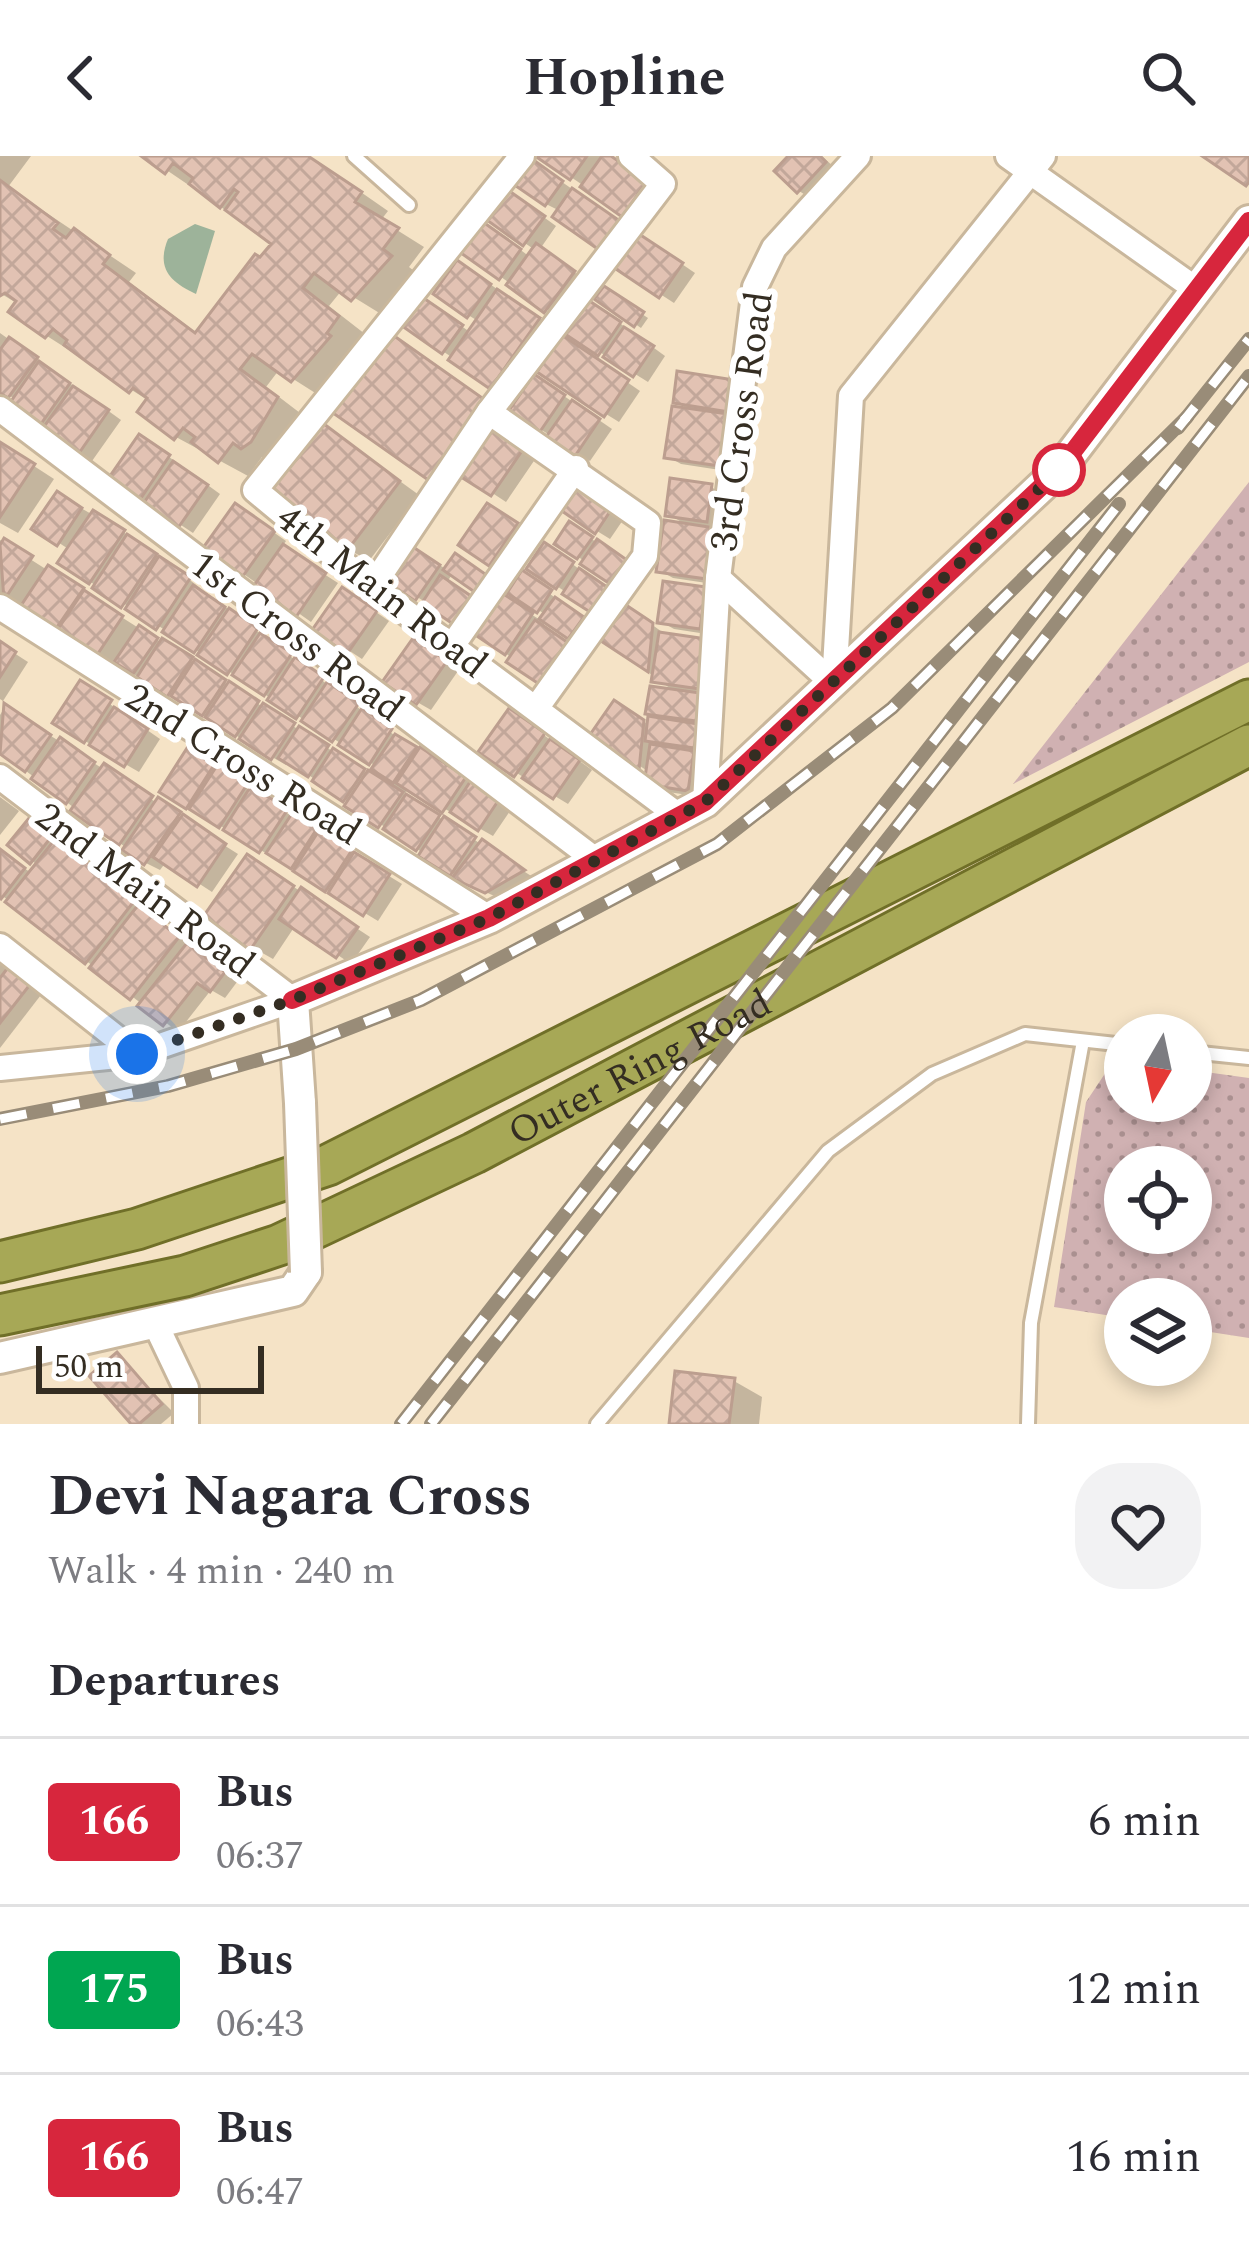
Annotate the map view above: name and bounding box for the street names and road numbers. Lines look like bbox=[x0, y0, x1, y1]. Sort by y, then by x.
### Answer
street label: 3rd Cross Road bbox=[695, 287, 790, 555]
street label: 4th Main Road bbox=[263, 490, 500, 694]
street label: 1st Cross Road bbox=[177, 537, 416, 737]
street label: 2nd Cross Road bbox=[113, 669, 373, 862]
street label: 2nd Main Road bbox=[22, 788, 267, 994]
street label: Outer Ring Road bbox=[498, 975, 782, 1162]

